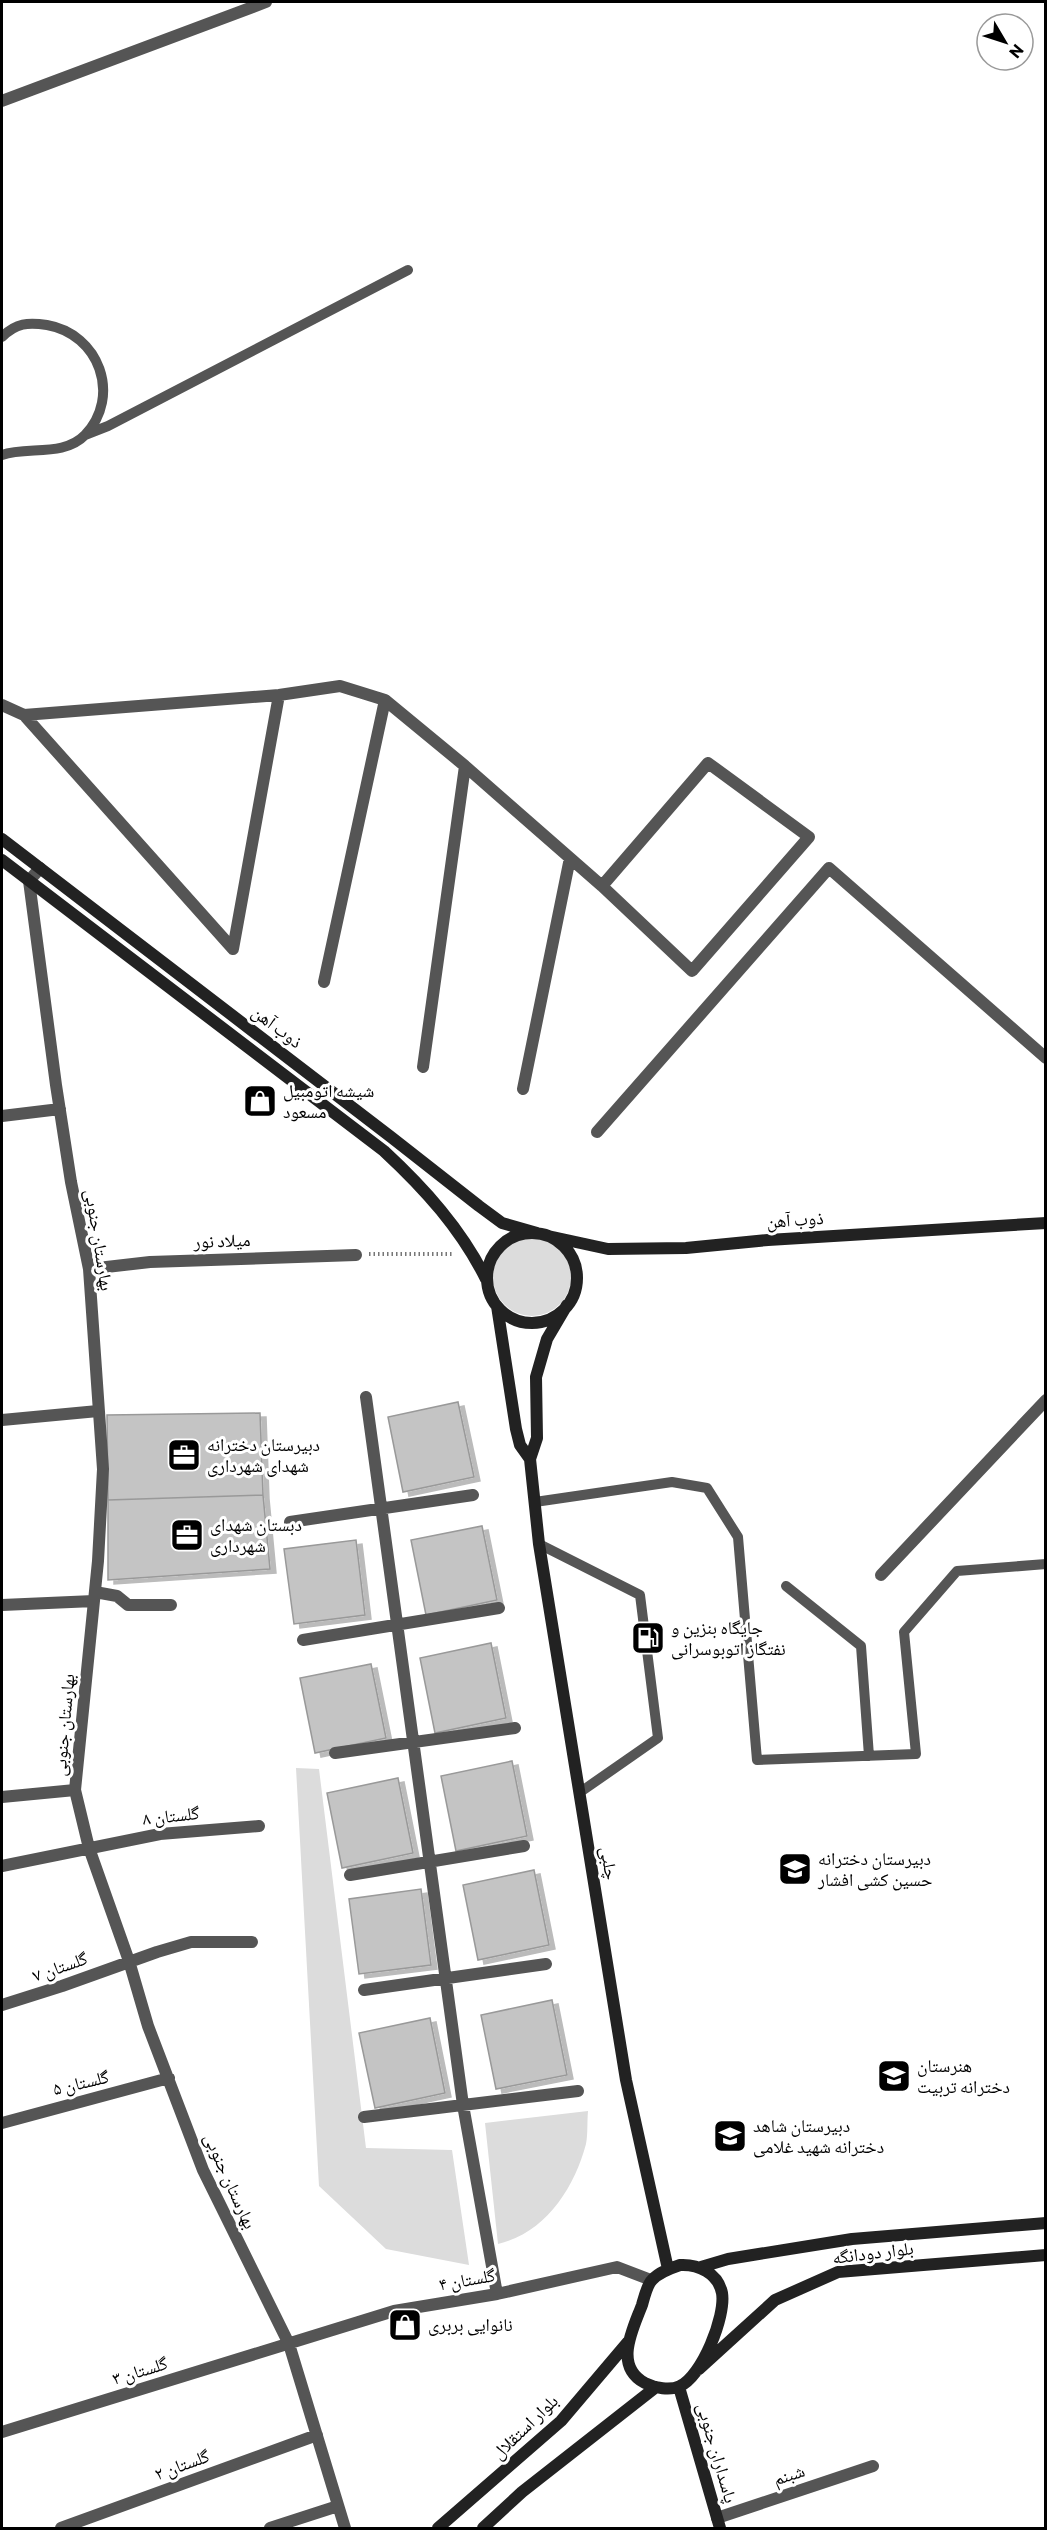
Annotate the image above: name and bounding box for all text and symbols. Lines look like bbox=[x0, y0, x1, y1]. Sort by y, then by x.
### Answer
north arrow bbox=[975, 12, 1035, 72]
text: N bbox=[1006, 41, 1028, 62]
street label: ذوب آهن bbox=[248, 1000, 307, 1053]
place label: شیشه اتومبیل مسعود bbox=[283, 1079, 374, 1122]
shop icon: شیشه اتومبیل مسعود bbox=[242, 1083, 278, 1119]
street label: بهارستان جنوبی bbox=[80, 1187, 119, 1292]
street label: ذوب آهن bbox=[766, 1206, 824, 1233]
street label: میلاد نور bbox=[192, 1228, 251, 1252]
place label: دبیرستان دخترانه شهدای شهرداری bbox=[207, 1433, 320, 1477]
office icon: دبیرستان دخترانه شهدای شهرداری bbox=[166, 1437, 202, 1473]
place label: دبستان شهدای شهرداری bbox=[210, 1513, 302, 1557]
office icon: دبستان شهدای شهرداری bbox=[169, 1517, 205, 1553]
place label: جایگاه بنزین و نفتگاز اتوبوسرانی bbox=[671, 1616, 786, 1660]
fuel station icon: جایگاه بنزین و نفتگاز اتوبوسرانی bbox=[630, 1620, 666, 1656]
street label: بهارستان جنوبی bbox=[48, 1673, 79, 1777]
street label: گلستان ۸ bbox=[141, 1801, 201, 1830]
street label: چلبی bbox=[596, 1845, 623, 1881]
place label: دبیرستان دخترانه حسین کشی افشار bbox=[817, 1847, 932, 1891]
school or university icon: دبیرستان دخترانه حسین کشی افشار bbox=[777, 1851, 813, 1887]
street label: گلستان ۷ bbox=[29, 1946, 91, 1987]
place label: هنرستان دخترانه تربیت bbox=[917, 2054, 1010, 2098]
school or university icon: هنرستان دخترانه تربیت bbox=[876, 2058, 912, 2094]
street label: گلستان ۵ bbox=[51, 2065, 112, 2100]
place label: دبیرستان شاهد دخترانه شهید غلامی bbox=[753, 2114, 884, 2158]
school or university icon: دبیرستان شاهد دخترانه شهید غلامی bbox=[712, 2118, 748, 2154]
street label: بهارستان جنوبی bbox=[199, 2129, 262, 2232]
street label: بلوار دودانگه bbox=[831, 2236, 915, 2268]
street label: گلستان ۴ bbox=[437, 2263, 497, 2296]
shop icon: نانوایی بربری bbox=[387, 2307, 423, 2343]
place label: نانوایی بربری bbox=[428, 2313, 513, 2336]
street label: گلستان ۳ bbox=[109, 2351, 171, 2390]
street label: بلوار استقلال bbox=[487, 2389, 563, 2464]
street label: پاسداران جنوبی bbox=[692, 2400, 743, 2506]
street label: گلستان ۲ bbox=[151, 2444, 213, 2485]
street label: شبنم bbox=[770, 2459, 808, 2491]

